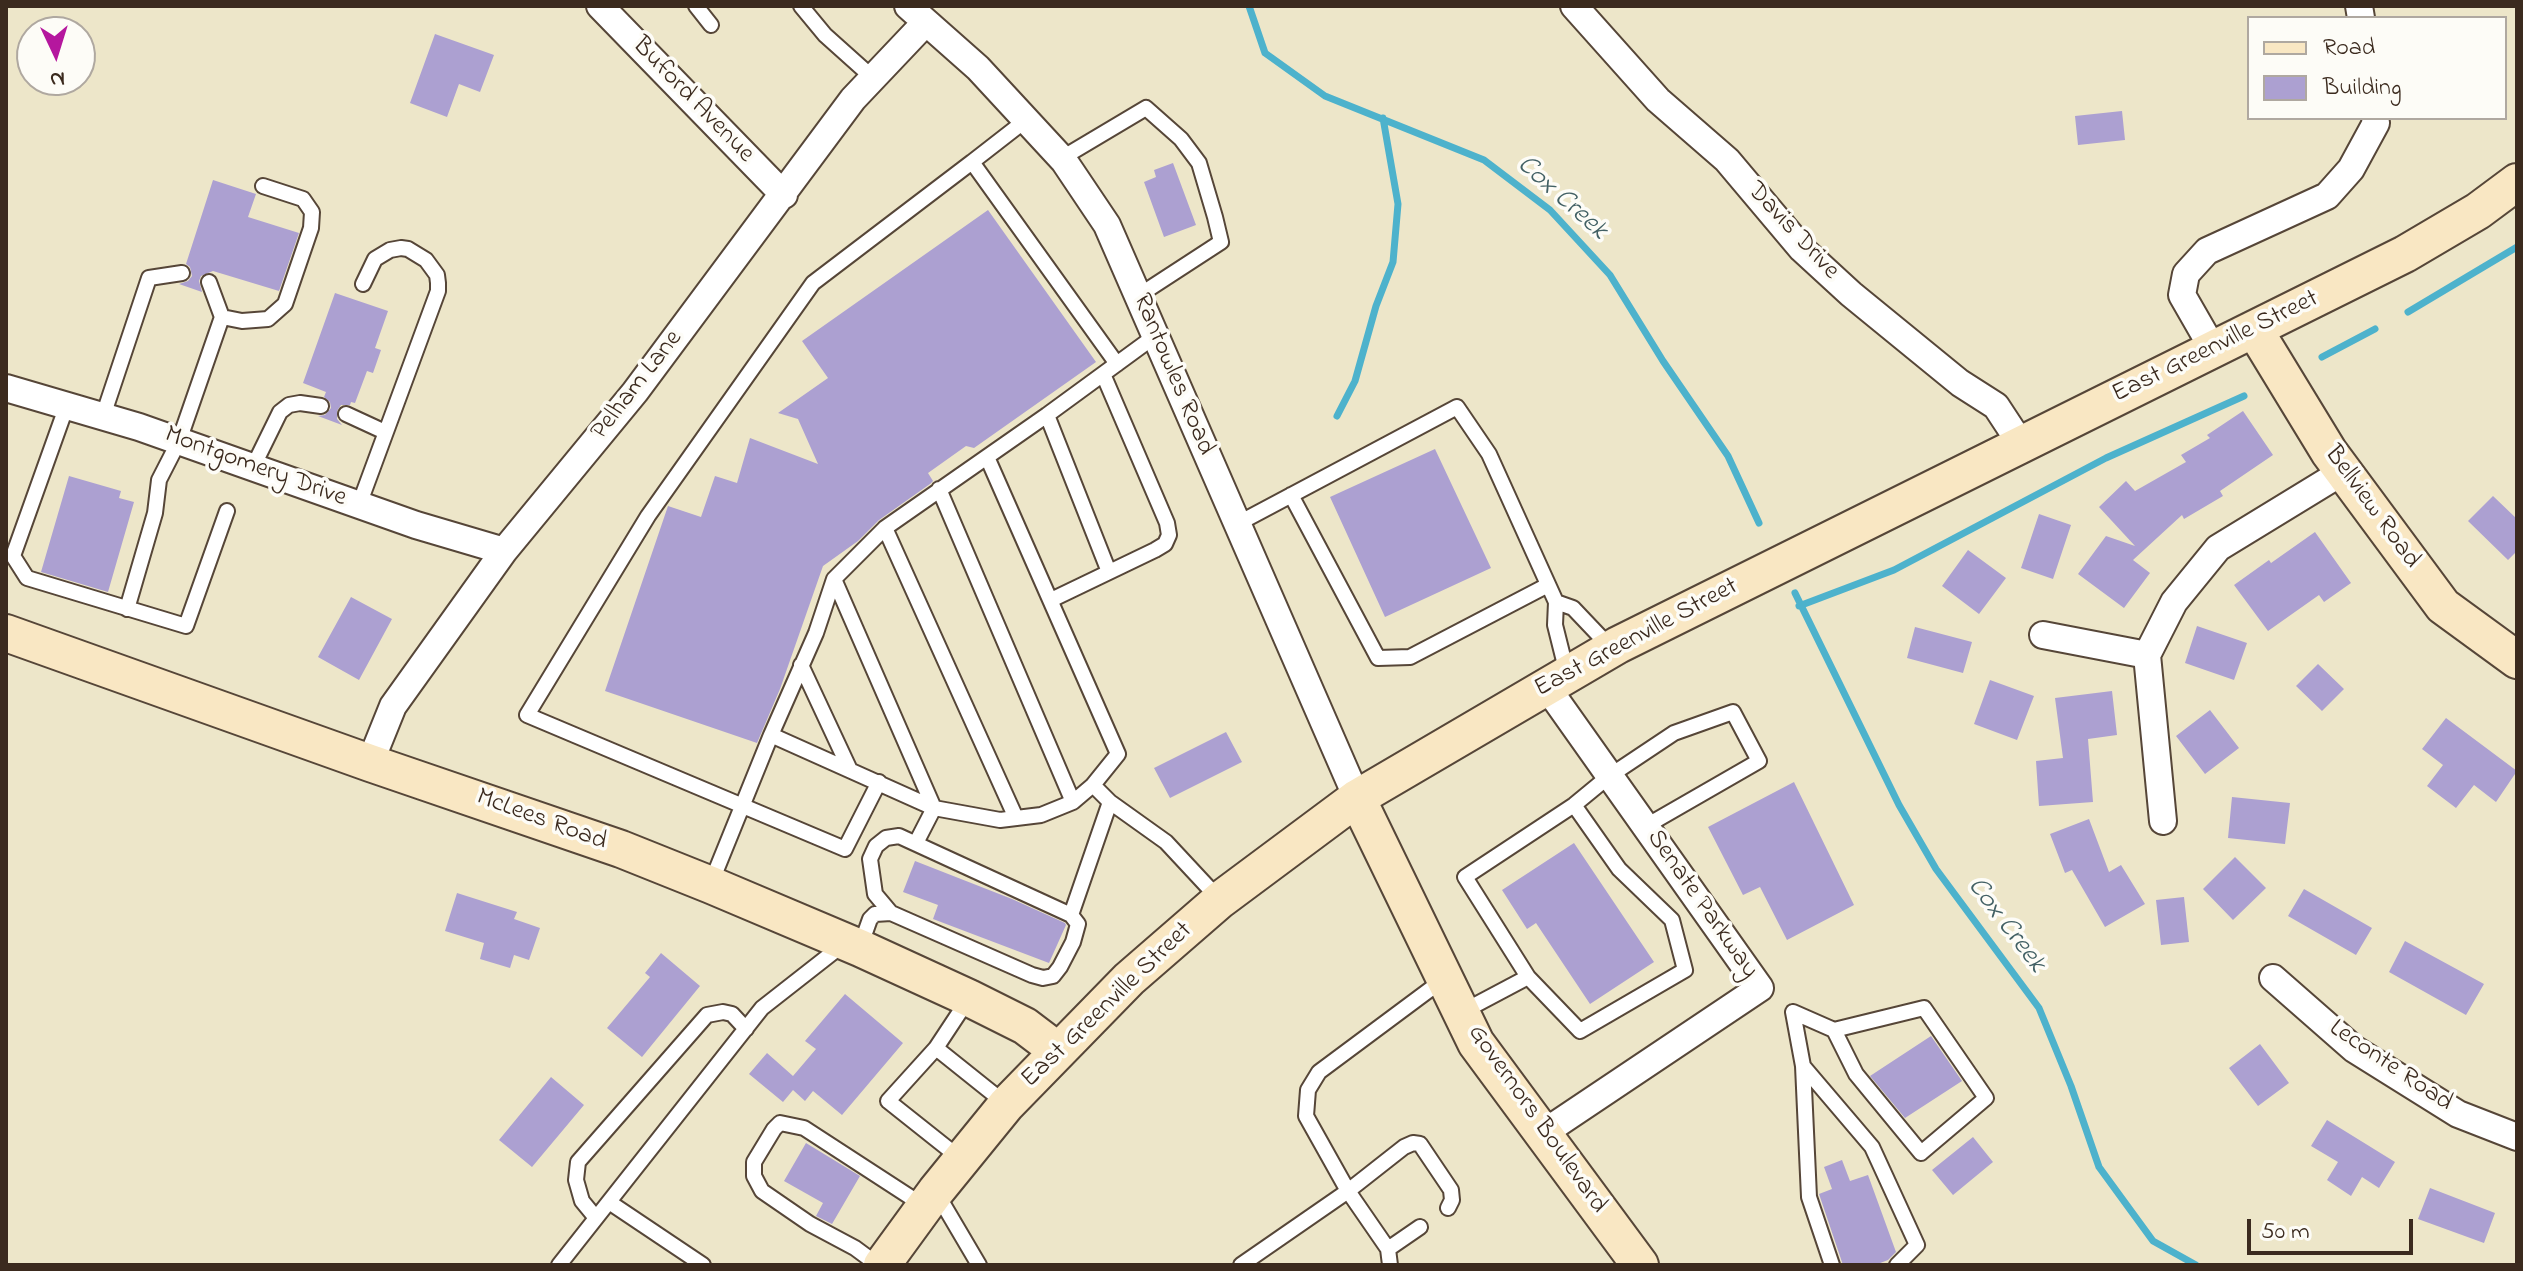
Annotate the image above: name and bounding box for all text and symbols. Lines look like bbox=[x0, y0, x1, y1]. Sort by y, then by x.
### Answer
north arrow bbox=[16, 16, 96, 96]
legend bbox=[2247, 16, 2507, 120]
street label: Buford Avenue bbox=[624, 31, 760, 171]
text: Road bbox=[2323, 31, 2375, 66]
text: N bbox=[49, 61, 66, 94]
text: Building bbox=[2323, 71, 2402, 106]
water label: Cox Creek bbox=[1509, 149, 1613, 249]
street label: Davis Drive bbox=[1739, 177, 1845, 287]
street label: East Greenville Street bbox=[2108, 284, 2324, 412]
street label: Rantowles Road bbox=[1124, 290, 1220, 460]
street label: Pelham Lane bbox=[585, 325, 691, 447]
street label: Montgomery Drive bbox=[160, 421, 350, 515]
street label: Bellview Road bbox=[2316, 440, 2426, 576]
street label: East Greenville Street bbox=[1530, 572, 1744, 706]
street label: McLees Road bbox=[472, 783, 610, 859]
street label: Senate Parkway bbox=[1638, 825, 1764, 985]
water label: Cox Creek bbox=[1958, 872, 2052, 980]
street label: East Greenville Street bbox=[1016, 916, 1200, 1096]
street label: Leconte Road bbox=[2322, 1014, 2458, 1120]
street label: Governors Boulevard bbox=[1459, 1020, 1613, 1220]
scale bar bbox=[2251, 1203, 2417, 1253]
text: 50 m bbox=[2261, 1215, 2310, 1250]

